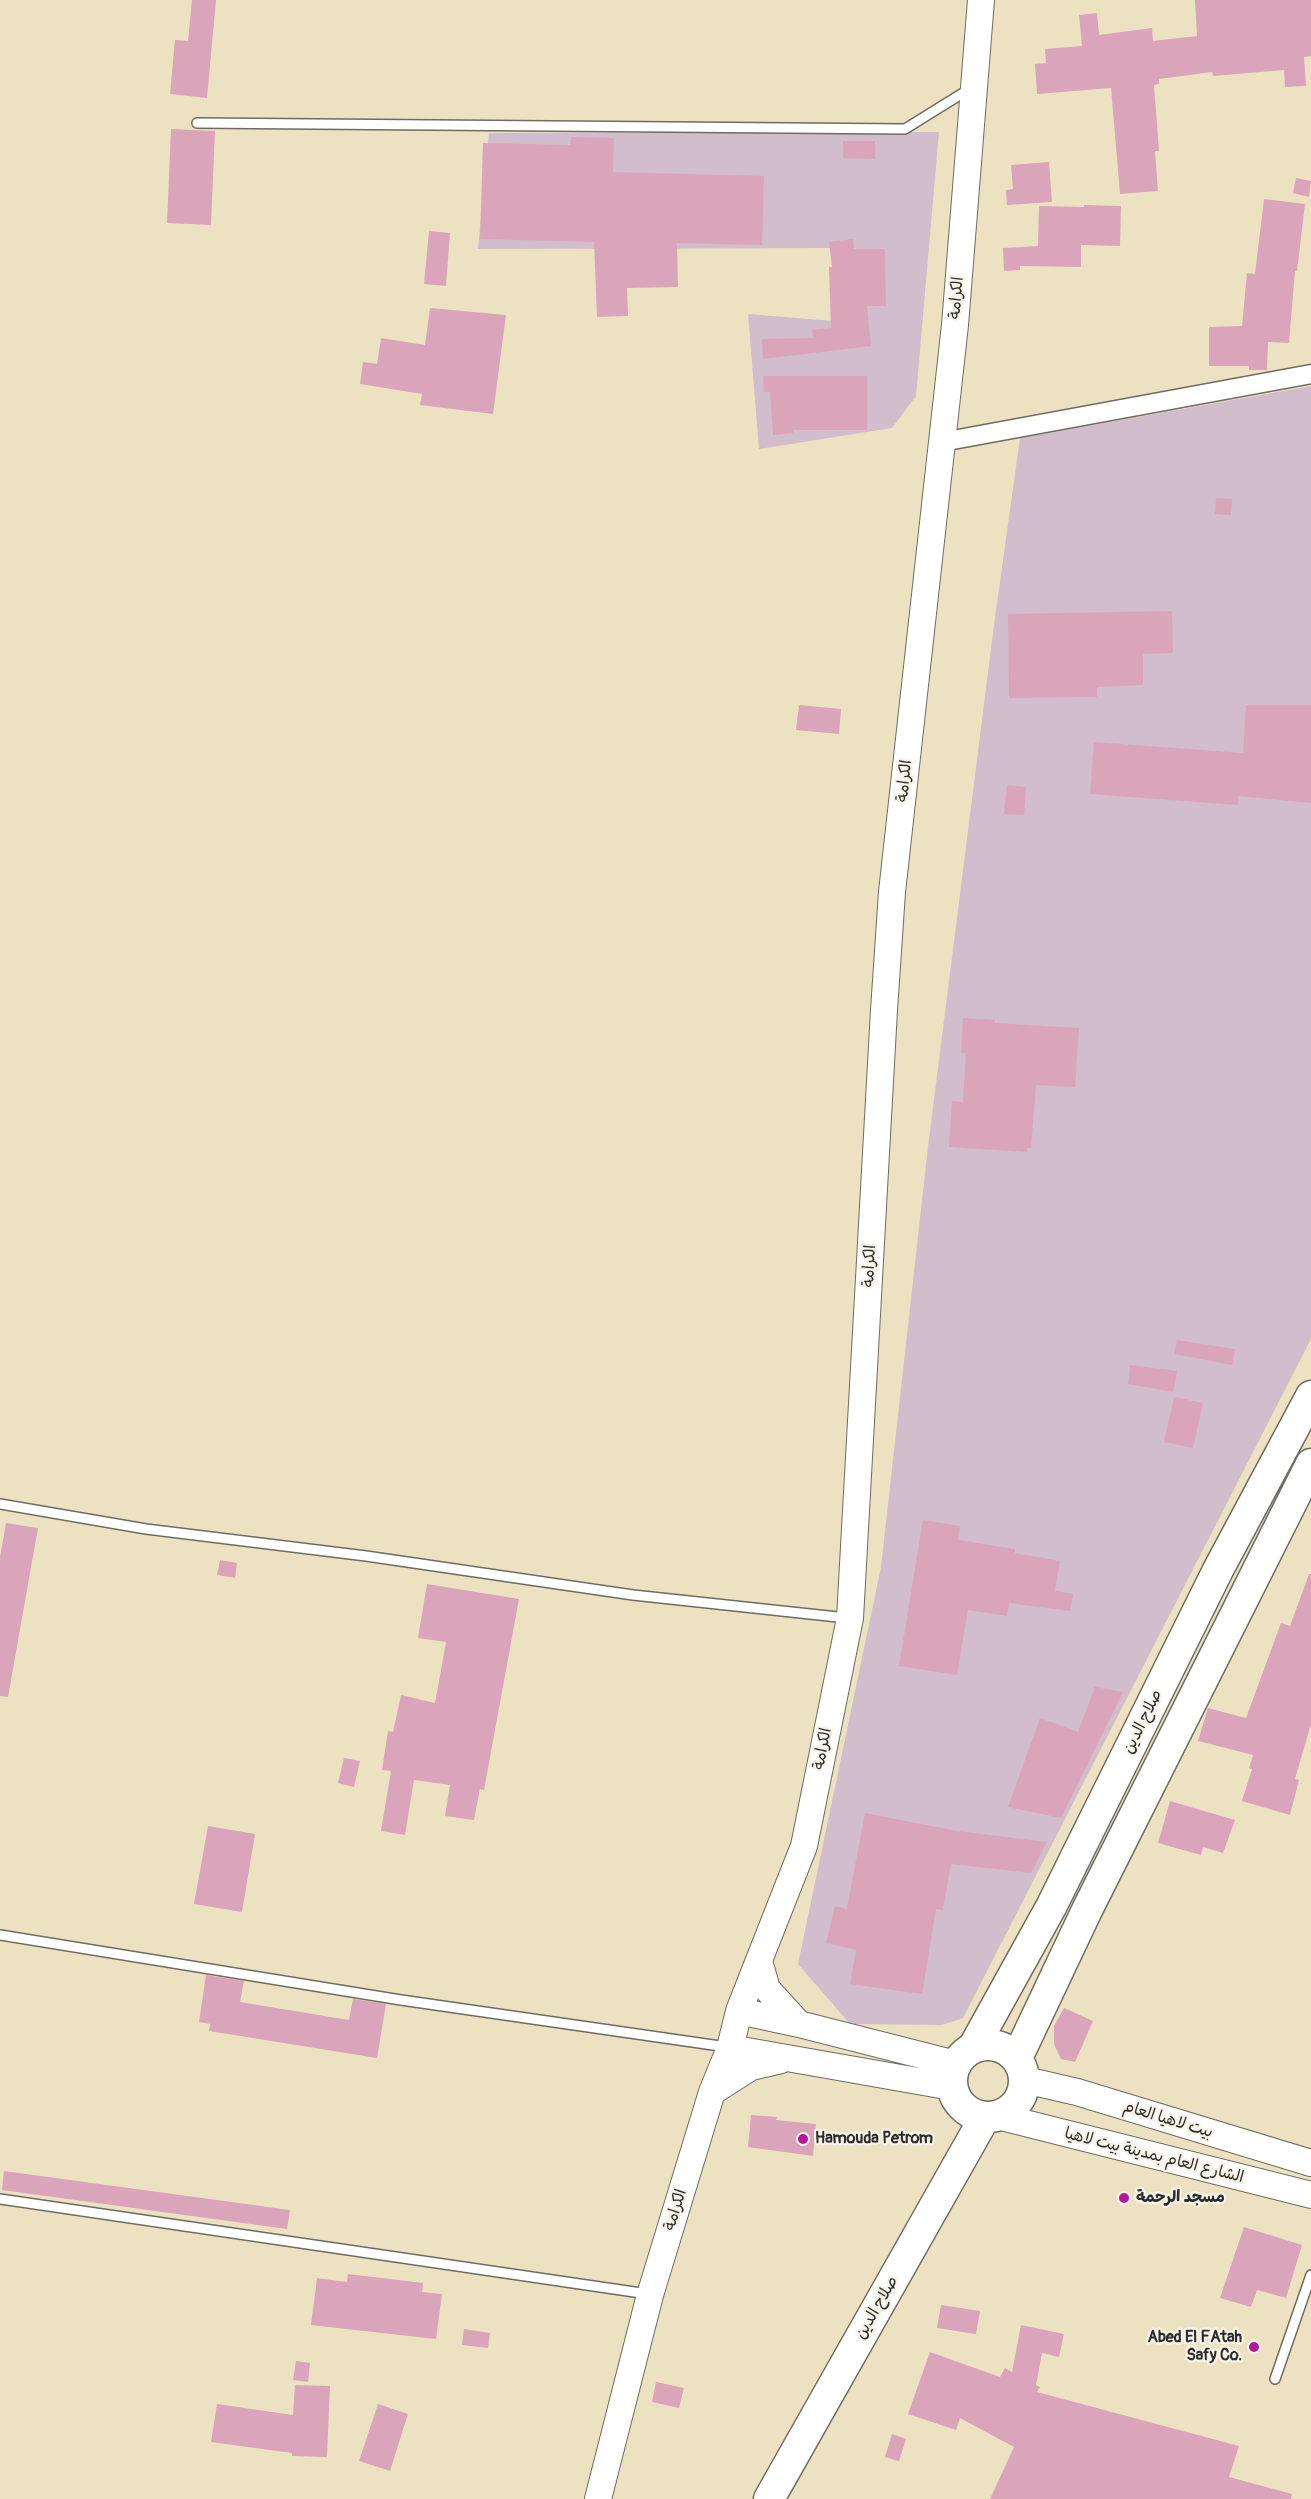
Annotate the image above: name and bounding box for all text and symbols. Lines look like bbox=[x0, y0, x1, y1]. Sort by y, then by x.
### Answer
street label: الكرامة bbox=[946, 276, 968, 320]
street label: الكرامة bbox=[893, 759, 917, 803]
street label: الكرامة bbox=[859, 1244, 881, 1288]
street label: صلاح الدين bbox=[1119, 1687, 1167, 1757]
street label: الكرامة bbox=[810, 1726, 836, 1772]
street label: بيت لاهيا العام bbox=[1121, 2097, 1215, 2143]
street label: الشارع العام بمدينة بيت لاهيا bbox=[1062, 2124, 1246, 2188]
place label: Hamouda Petrom bbox=[815, 2129, 933, 2149]
marker: Hamouda Petrom bbox=[796, 2132, 810, 2146]
street label: الكرامة bbox=[661, 2187, 691, 2233]
place label: مسجد الرحمة bbox=[1136, 2188, 1225, 2208]
marker: مسجد الرحمة bbox=[1117, 2191, 1131, 2205]
street label: صلاح الدين bbox=[851, 2273, 903, 2343]
place label: Abed El FAtah Safy Co. bbox=[1148, 2328, 1242, 2366]
marker: Abed El FAtah Safy Co. bbox=[1247, 2340, 1261, 2354]

